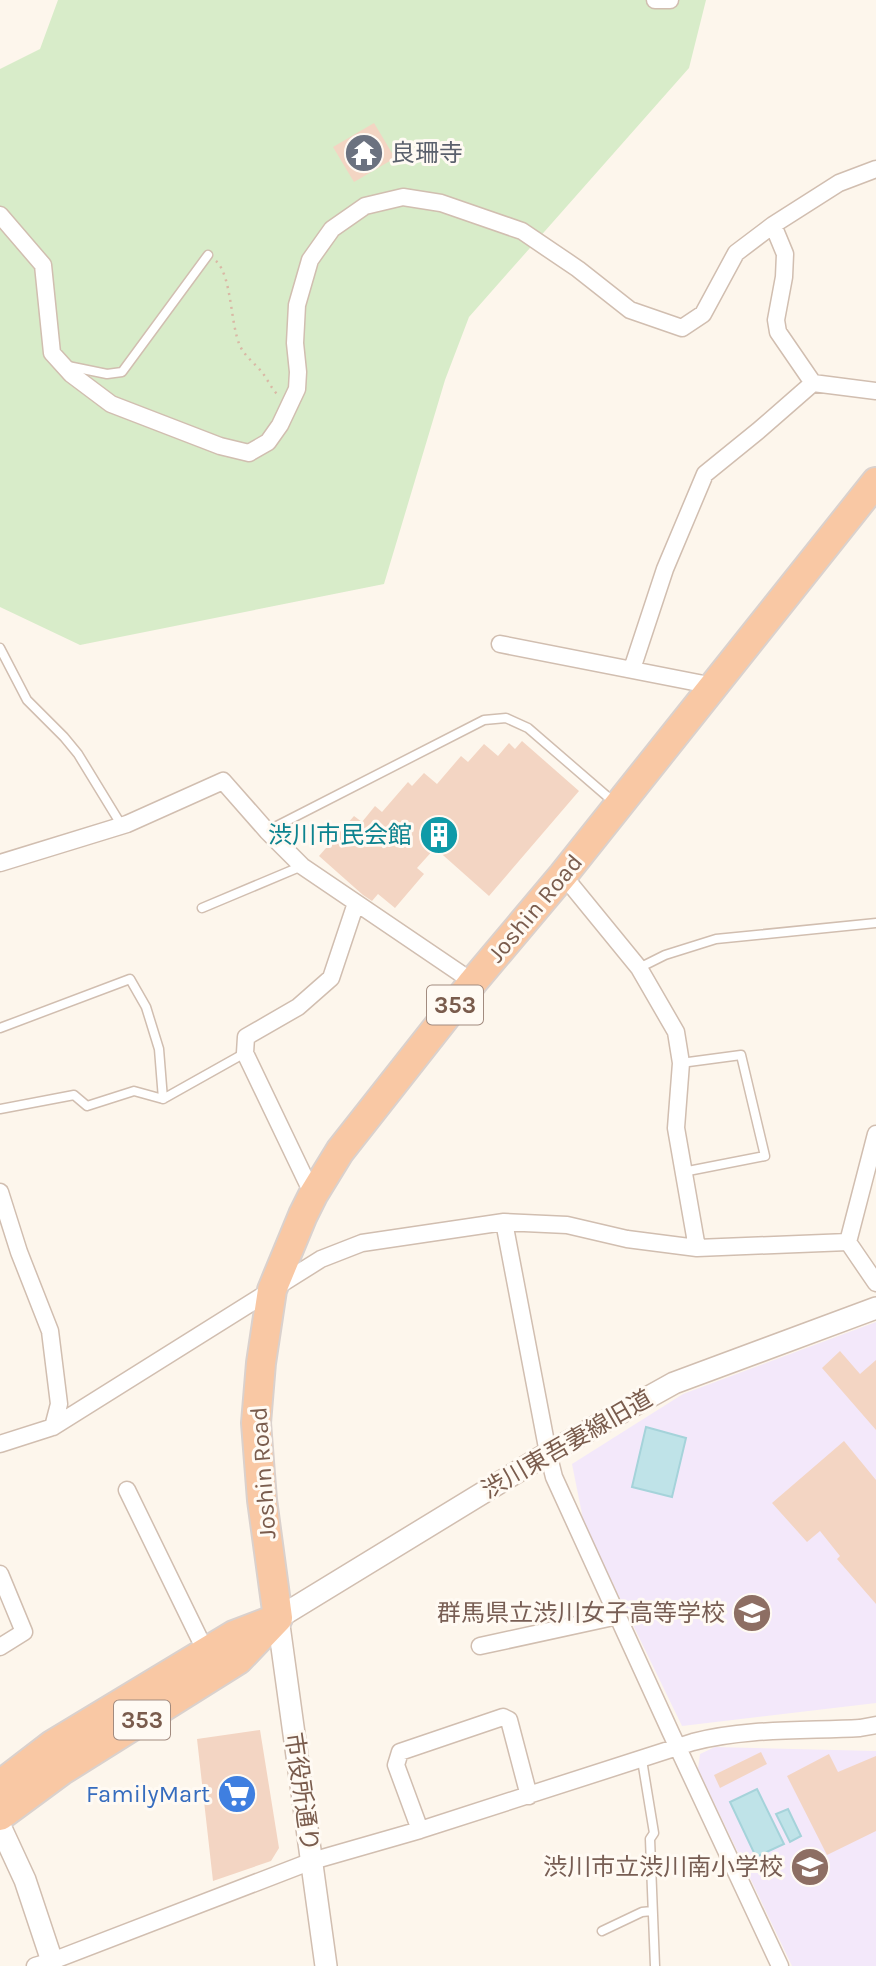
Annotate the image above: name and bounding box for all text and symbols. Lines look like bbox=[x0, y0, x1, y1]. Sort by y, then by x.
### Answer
temple icon: 良珊寺 bbox=[343, 132, 385, 174]
place label: 良珊寺 bbox=[391, 139, 463, 167]
building icon: 渋川市民会館 bbox=[418, 814, 460, 856]
place label: 渋川市民会館 bbox=[268, 821, 412, 849]
street label: Joshin Road bbox=[482, 848, 588, 968]
road number: 353 bbox=[427, 986, 483, 1024]
street label: 渋川東吾妻線旧道 bbox=[477, 1384, 657, 1504]
street label: Joshin Road bbox=[244, 1406, 282, 1540]
school or university icon: 群馬県立渋川女子高等学校 bbox=[731, 1592, 773, 1634]
place label: 群馬県立渋川女子高等学校 bbox=[437, 1599, 725, 1627]
road number: 353 bbox=[114, 1700, 170, 1740]
street label: 市役所通り bbox=[280, 1731, 324, 1853]
supermarket icon: FamilyMart bbox=[216, 1773, 258, 1815]
place label: FamilyMart bbox=[86, 1780, 210, 1808]
school or university icon: 渋川市立渋川南小学校 bbox=[789, 1846, 831, 1888]
place label: 渋川市立渋川南小学校 bbox=[543, 1853, 783, 1881]

